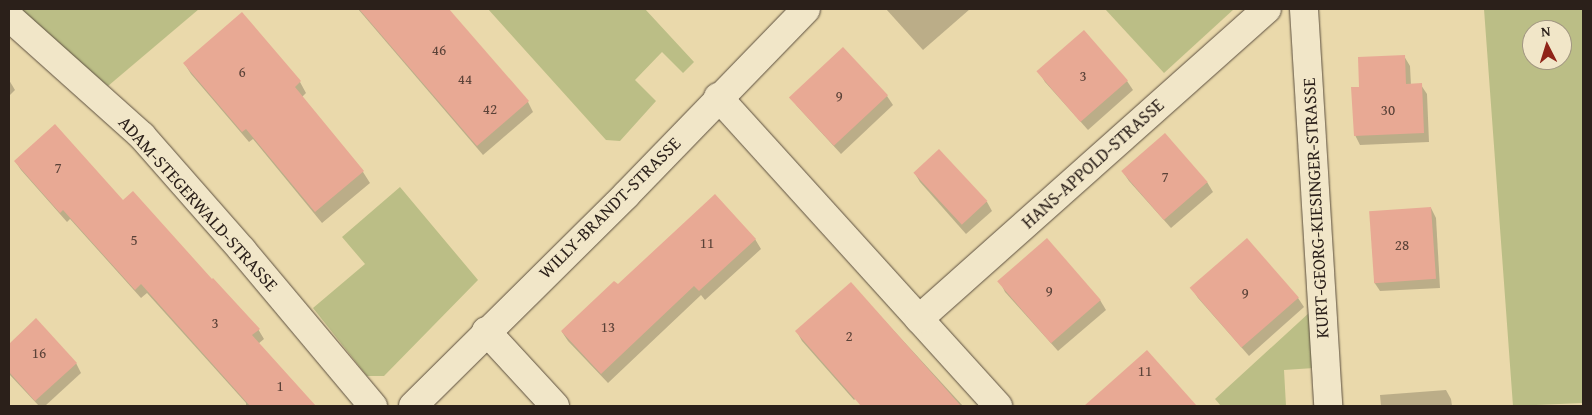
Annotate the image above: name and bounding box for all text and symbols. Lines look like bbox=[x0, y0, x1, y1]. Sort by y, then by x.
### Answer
north arrow bbox=[1522, 20, 1572, 70]
text: N bbox=[1540, 21, 1551, 41]
house number: 46 bbox=[432, 41, 446, 59]
house number: 6 bbox=[238, 63, 246, 81]
house number: 3 bbox=[1079, 67, 1087, 85]
house number: 44 bbox=[458, 70, 472, 88]
street label: KURT-GEORG-KIESINGER-STRASSE bbox=[1298, 77, 1334, 339]
house number: 9 bbox=[835, 87, 843, 105]
street label: HANS-APPOLD-STRASSE bbox=[1018, 95, 1168, 233]
house number: 42 bbox=[483, 100, 497, 118]
house number: 30 bbox=[1381, 101, 1395, 119]
street label: ADAM-STEGERWALD-STRASSE bbox=[114, 112, 282, 296]
street label: WILLY-BRANDT-STRASSE bbox=[535, 133, 685, 283]
house number: 7 bbox=[54, 159, 62, 177]
house number: 7 bbox=[1161, 168, 1169, 186]
house number: 5 bbox=[130, 231, 138, 249]
house number: 11 bbox=[700, 234, 714, 252]
house number: 28 bbox=[1395, 236, 1409, 254]
house number: 9 bbox=[1045, 282, 1053, 300]
house number: 9 bbox=[1241, 284, 1249, 302]
house number: 3 bbox=[211, 314, 219, 332]
house number: 13 bbox=[601, 318, 615, 336]
house number: 2 bbox=[845, 327, 853, 345]
house number: 16 bbox=[32, 344, 46, 362]
house number: 11 bbox=[1138, 362, 1152, 380]
house number: 1 bbox=[276, 377, 284, 395]

